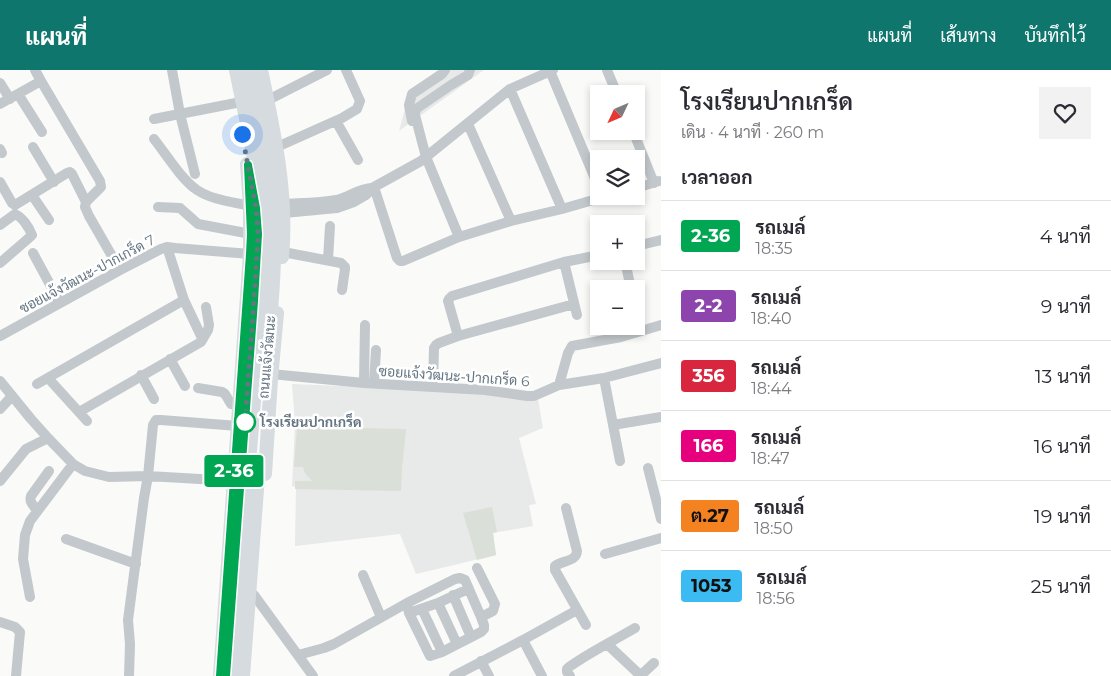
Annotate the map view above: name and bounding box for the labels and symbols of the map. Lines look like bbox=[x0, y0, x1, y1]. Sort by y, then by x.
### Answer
north arrow bbox=[590, 85, 645, 140]
your location bbox=[230, 122, 255, 147]
street label: ซอยแจ้งวัฒนะ-ปากเกร็ด 7 bbox=[16, 231, 158, 317]
street label: ถนนแจ้งวัฒนะ bbox=[254, 315, 280, 399]
street label: ซอยแจ้งวัฒนะ-ปากเกร็ด 6 bbox=[378, 362, 531, 390]
marker: โรงเรียนปากเกร็ด bbox=[234, 411, 256, 433]
place label: โรงเรียนปากเกร็ด bbox=[259, 412, 362, 431]
line badge: 2-36 bbox=[199, 455, 269, 487]

